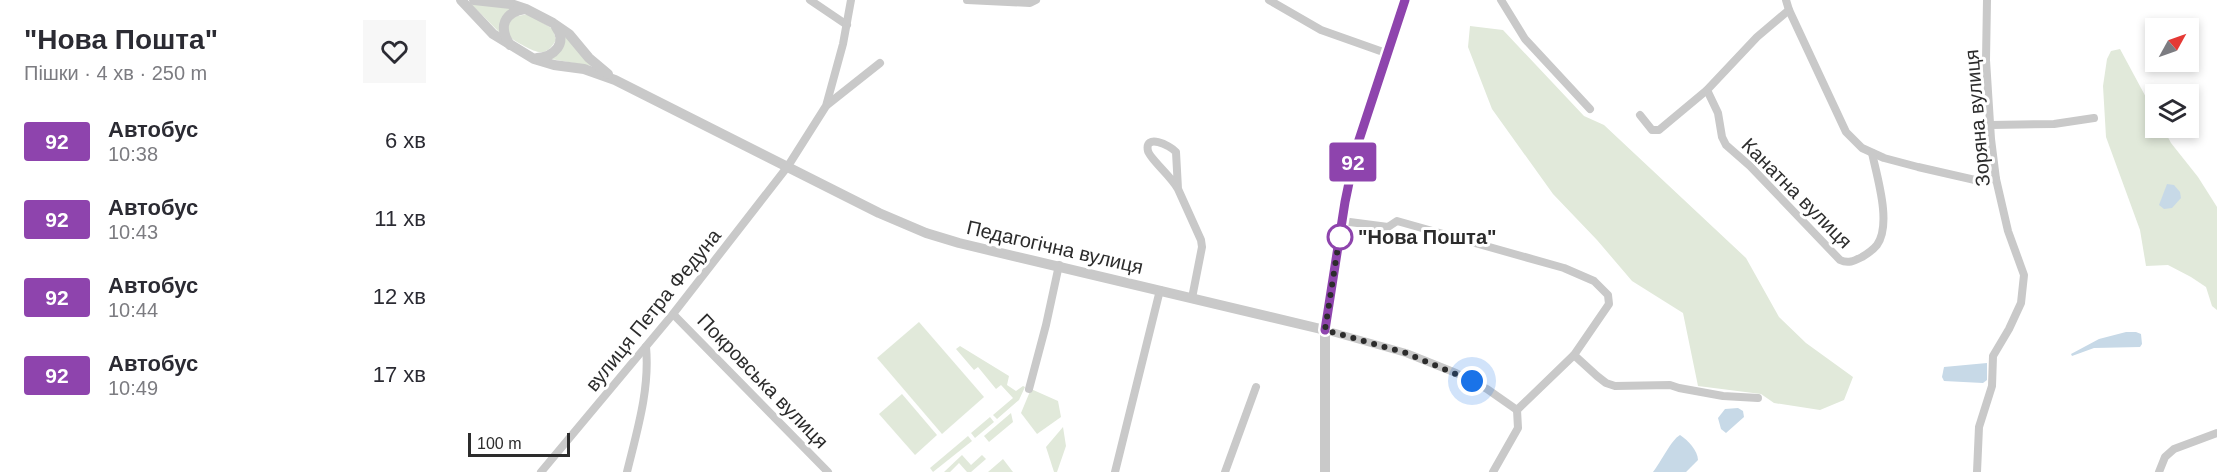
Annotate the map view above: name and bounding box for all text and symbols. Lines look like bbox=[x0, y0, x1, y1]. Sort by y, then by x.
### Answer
north arrow bbox=[2145, 18, 2199, 72]
map controls bbox=[2145, 18, 2199, 138]
button: heart bbox=[363, 20, 426, 83]
text: "Нова Пошта" bbox=[24, 24, 218, 55]
street label: Зоряна вулиця bbox=[1960, 49, 1994, 187]
text: Пішки · 4 хв · 250 m bbox=[24, 62, 207, 84]
button: layers bbox=[2145, 84, 2199, 138]
text: Автобус bbox=[108, 117, 198, 142]
text: 6 хв bbox=[385, 128, 426, 153]
text: 92 bbox=[45, 130, 69, 153]
street label: Канатна вулиця bbox=[1738, 134, 1856, 252]
line badge: 92 bbox=[1326, 142, 1380, 182]
text: 10:38 bbox=[108, 143, 158, 165]
text: 92 bbox=[1341, 151, 1365, 174]
text: Автобус bbox=[108, 195, 198, 220]
text: 11 хв bbox=[374, 206, 426, 231]
text: 92 bbox=[45, 208, 69, 231]
street label: Педагогічна вулиця bbox=[965, 216, 1145, 278]
text: 10:43 bbox=[108, 221, 158, 243]
street label: вулиця Петра Федуна bbox=[581, 224, 726, 395]
marker: "Нова Пошта" bbox=[1327, 224, 1353, 250]
place label: "Нова Пошта" bbox=[1358, 226, 1497, 248]
text: Автобус bbox=[108, 273, 198, 298]
text: 12 хв bbox=[373, 284, 426, 309]
text: 92 bbox=[45, 286, 69, 309]
text: 10:44 bbox=[108, 299, 158, 321]
street label: Покровська вулиця bbox=[693, 309, 833, 453]
text: Автобус bbox=[108, 351, 198, 376]
text: 17 хв bbox=[373, 362, 426, 387]
text: 92 bbox=[45, 364, 69, 387]
your location bbox=[1457, 366, 1487, 396]
text: 10:49 bbox=[108, 377, 158, 399]
scale bar bbox=[468, 430, 570, 458]
text: 100 m bbox=[477, 435, 521, 452]

